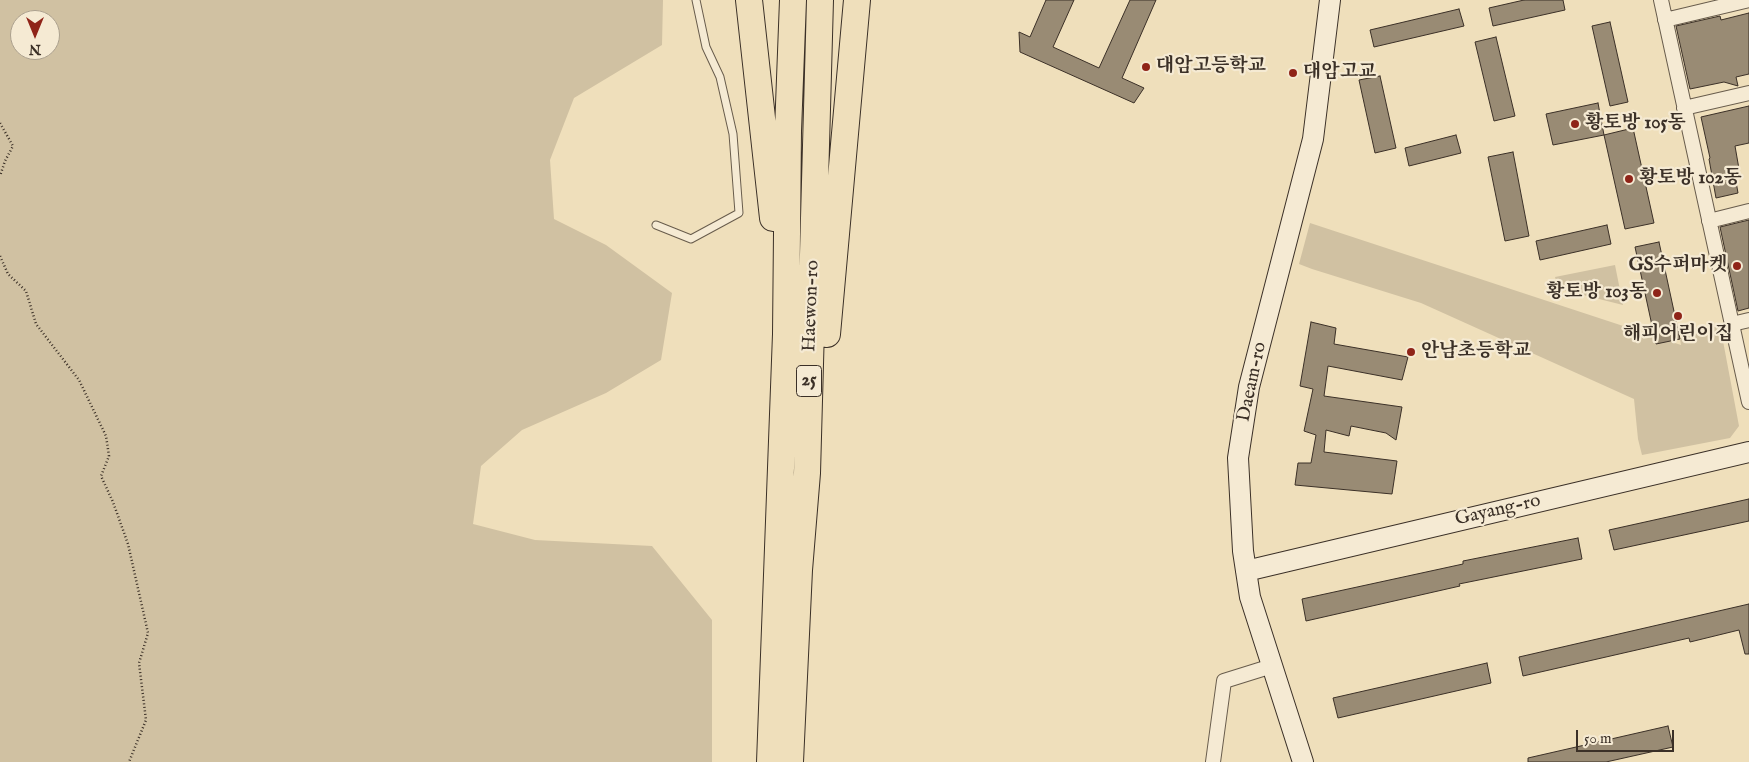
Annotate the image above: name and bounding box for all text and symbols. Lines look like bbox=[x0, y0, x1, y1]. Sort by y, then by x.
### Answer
north arrow bbox=[10, 10, 60, 60]
text: N bbox=[29, 40, 41, 58]
place label: 대암고등학교 bbox=[1156, 56, 1266, 78]
marker: 대암고등학교 bbox=[1140, 61, 1152, 73]
place label: 대암고교 bbox=[1303, 62, 1376, 84]
marker: 대암고교 bbox=[1287, 67, 1299, 79]
place label: 황토방 105동 bbox=[1585, 113, 1686, 135]
marker: 황토방 105동 bbox=[1569, 118, 1581, 130]
place label: 황토방 102동 bbox=[1639, 168, 1742, 190]
marker: 황토방 102동 bbox=[1623, 173, 1635, 185]
place label: GS수퍼마켓 bbox=[1629, 255, 1727, 277]
street label: Haewon-ro bbox=[799, 260, 825, 352]
marker: GS수퍼마켓 bbox=[1731, 260, 1743, 272]
place label: 황토방 103동 bbox=[1546, 282, 1647, 304]
marker: 황토방 103동 bbox=[1651, 287, 1663, 299]
marker: 해피어린이집 bbox=[1672, 310, 1684, 322]
place label: 해피어린이집 bbox=[1623, 324, 1733, 346]
street label: Daeam-ro bbox=[1233, 340, 1273, 424]
place label: 안남초등학교 bbox=[1421, 341, 1531, 363]
marker: 안남초등학교 bbox=[1405, 346, 1417, 358]
road number: 25 bbox=[796, 366, 822, 396]
street label: Gayang-ro bbox=[1453, 490, 1543, 532]
scale bar bbox=[1579, 720, 1676, 752]
text: 50 m bbox=[1584, 729, 1612, 748]

